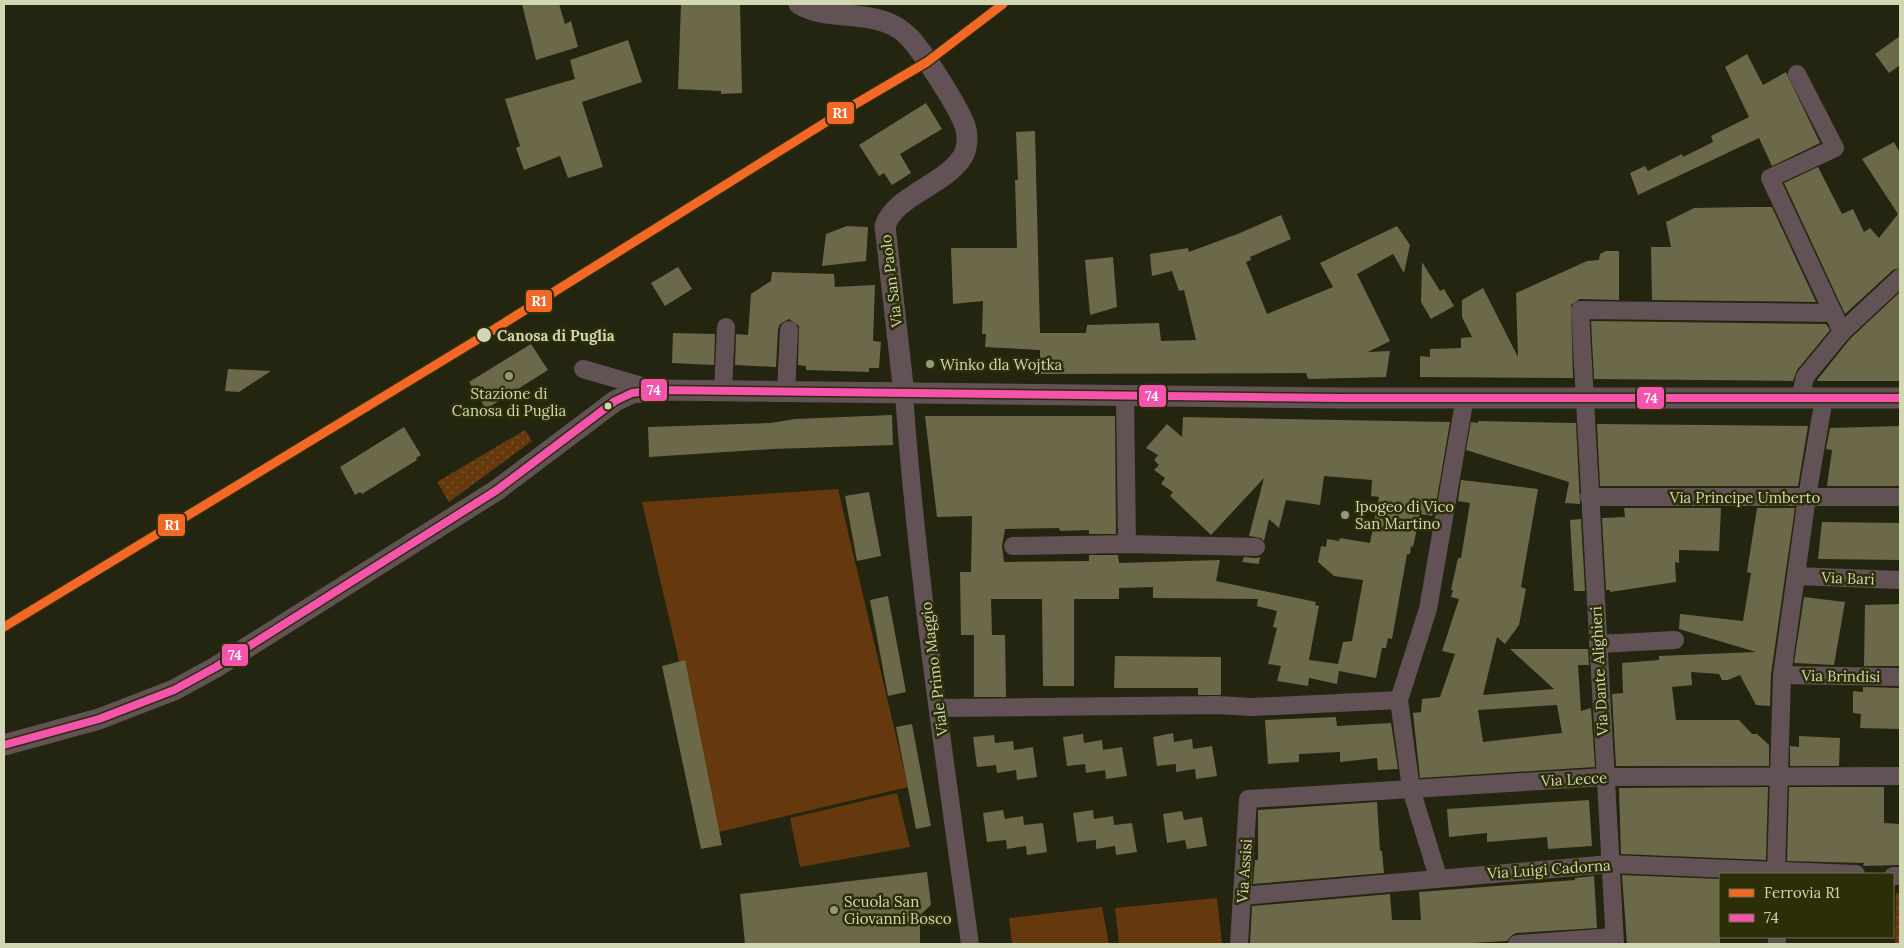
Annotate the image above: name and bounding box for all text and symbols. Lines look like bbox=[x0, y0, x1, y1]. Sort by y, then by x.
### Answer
line badge: R1 bbox=[826, 101, 855, 125]
text: R1 bbox=[832, 104, 848, 122]
street label: Via San Paolo bbox=[876, 233, 906, 329]
line badge: R1 bbox=[525, 289, 553, 313]
text: R1 bbox=[531, 292, 547, 310]
marker: Canosa di Puglia bbox=[475, 326, 493, 344]
place label: Canosa di Puglia bbox=[497, 326, 615, 345]
place label: Winko dla Wojtka bbox=[940, 355, 1063, 374]
marker: Winko dla Wojtka bbox=[924, 358, 936, 370]
marker: Stazione di Canosa di Puglia bbox=[503, 370, 515, 382]
line badge: 74 bbox=[640, 378, 668, 402]
text: 74 bbox=[647, 381, 661, 399]
place label: Stazione di Canosa di Puglia bbox=[452, 384, 567, 420]
line badge: 74 bbox=[1138, 384, 1167, 408]
line badge: 74 bbox=[1636, 386, 1665, 410]
text: 74 bbox=[1145, 387, 1159, 405]
text: 74 bbox=[1644, 389, 1658, 407]
unlabelled marker bbox=[603, 401, 613, 411]
street label: Via Principe Umberto bbox=[1669, 488, 1820, 507]
place label: Ipogeo di Vico San Martino bbox=[1355, 497, 1454, 533]
marker: Ipogeo di Vico San Martino bbox=[1339, 509, 1351, 521]
line badge: R1 bbox=[157, 513, 186, 537]
text: R1 bbox=[164, 516, 180, 534]
street label: Via Bari bbox=[1820, 568, 1875, 588]
street label: Viale Primo Maggio bbox=[916, 601, 952, 738]
street label: Via Dante Alighieri bbox=[1586, 606, 1612, 737]
line badge: 74 bbox=[221, 643, 249, 667]
text: 74 bbox=[228, 646, 242, 664]
street label: Via Brindisi bbox=[1800, 666, 1881, 686]
street label: Via Lecce bbox=[1539, 768, 1608, 790]
street label: Via Assisi bbox=[1232, 838, 1256, 905]
street label: Via Luigi Cadorna bbox=[1486, 855, 1611, 883]
legend bbox=[1719, 873, 1894, 938]
text: Ferrovia R1 bbox=[1764, 883, 1840, 902]
place label: Scuola San Giovanni Bosco bbox=[844, 892, 952, 928]
marker: Scuola San Giovanni Bosco bbox=[828, 904, 840, 916]
text: 74 bbox=[1764, 908, 1779, 927]

